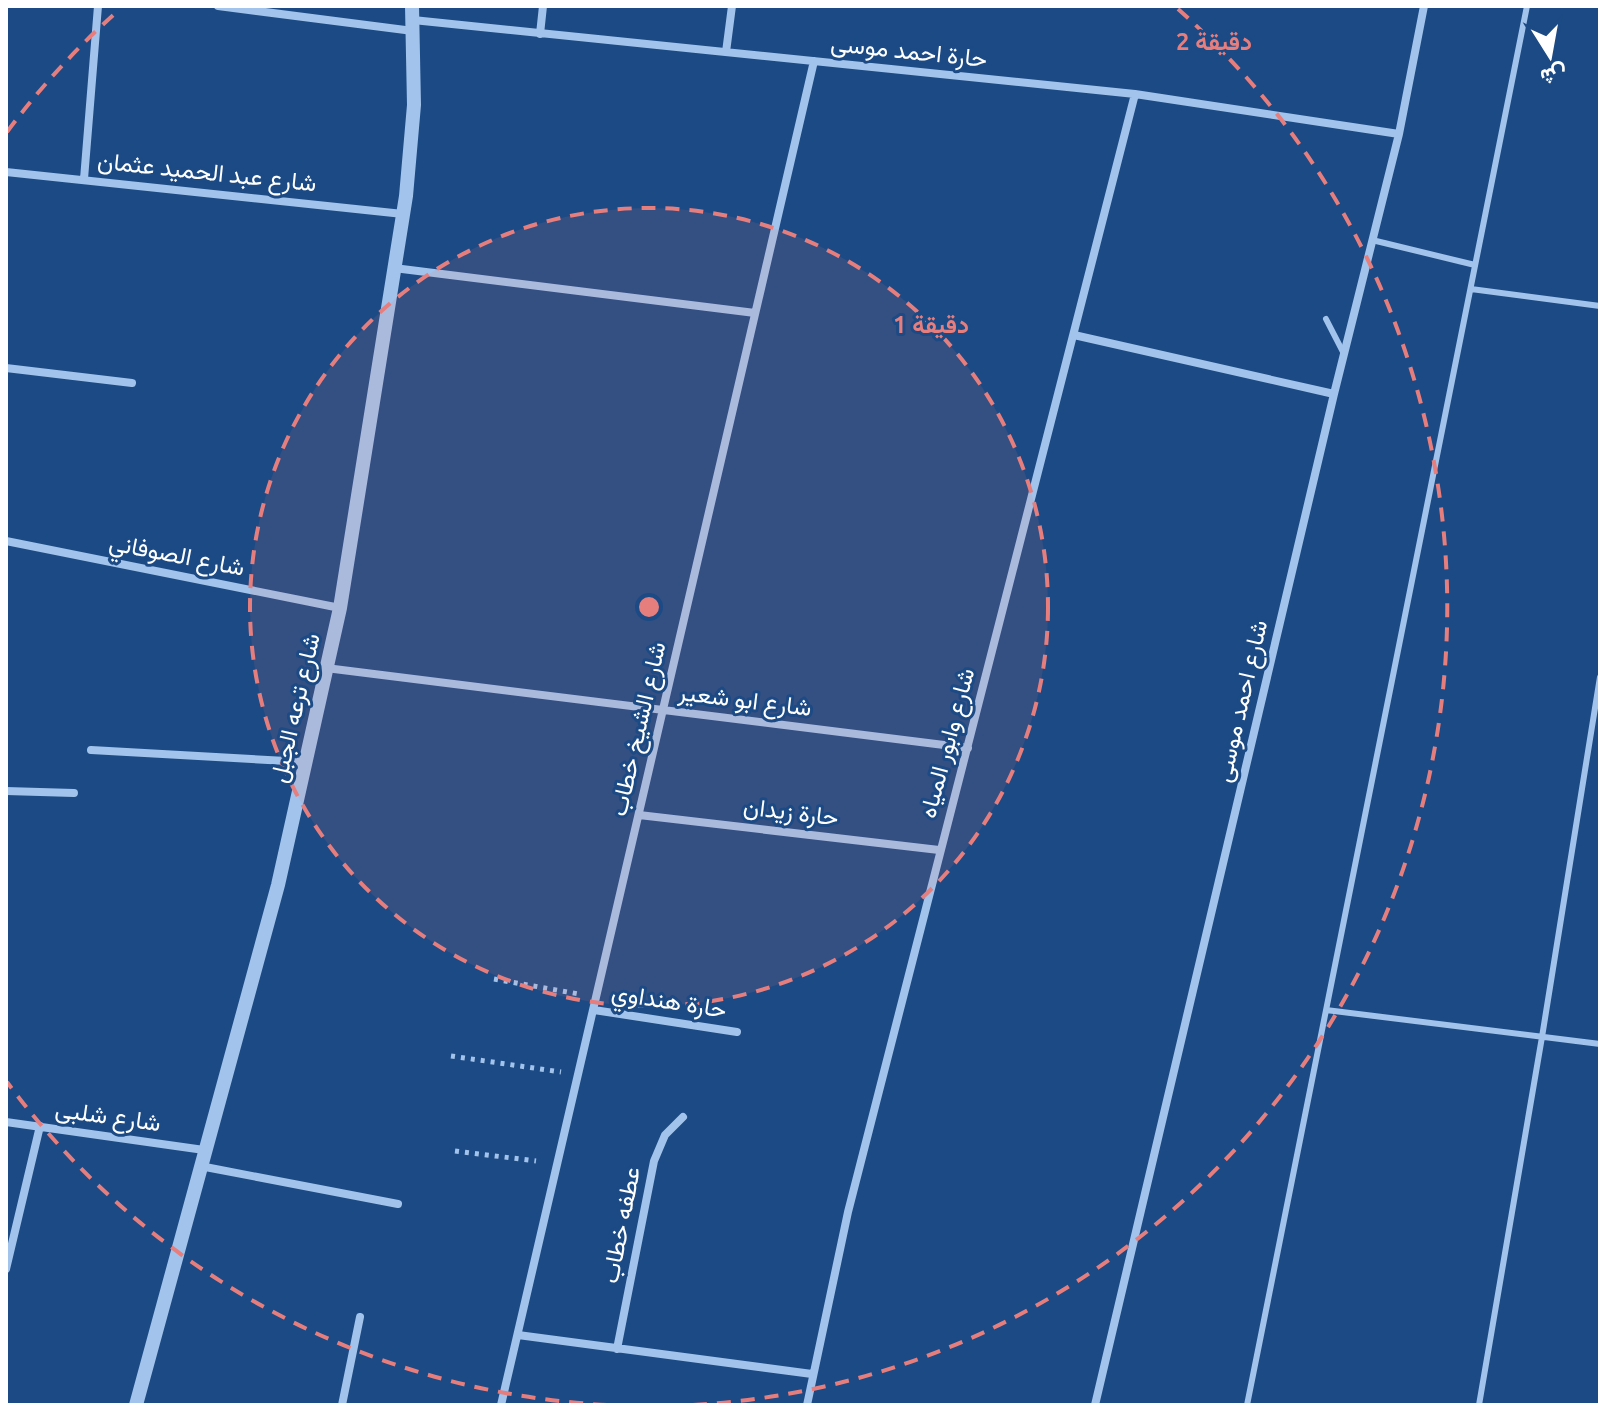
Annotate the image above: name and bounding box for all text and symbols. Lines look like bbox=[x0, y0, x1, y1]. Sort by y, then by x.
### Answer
north arrow bbox=[1510, 16, 1590, 96]
text: 2 دقيقة bbox=[1176, 28, 1252, 56]
street label: حارة احمد موسى bbox=[829, 29, 989, 74]
text: ش bbox=[1538, 59, 1569, 91]
street label: شارع عبد الحميد عثمان bbox=[96, 147, 318, 199]
text: 1 دقيقة bbox=[893, 311, 969, 339]
street label: شارع الصوفاني bbox=[106, 528, 247, 587]
centre of rings bbox=[635, 593, 663, 621]
street label: شارع احمد موسى bbox=[1209, 617, 1275, 785]
street label: شارع ترعه الجبل bbox=[264, 631, 328, 786]
street label: شارع الشيخ خطاب bbox=[604, 639, 675, 820]
street label: شارع وابور المياه bbox=[914, 665, 982, 821]
street label: شارع ابو شعير bbox=[676, 678, 813, 724]
street label: حارة زيدان bbox=[742, 792, 840, 833]
street label: حارة هنداوي bbox=[609, 978, 729, 1029]
street label: شارع شلبى bbox=[53, 1095, 163, 1139]
street label: عطفه خطاب bbox=[596, 1164, 646, 1286]

